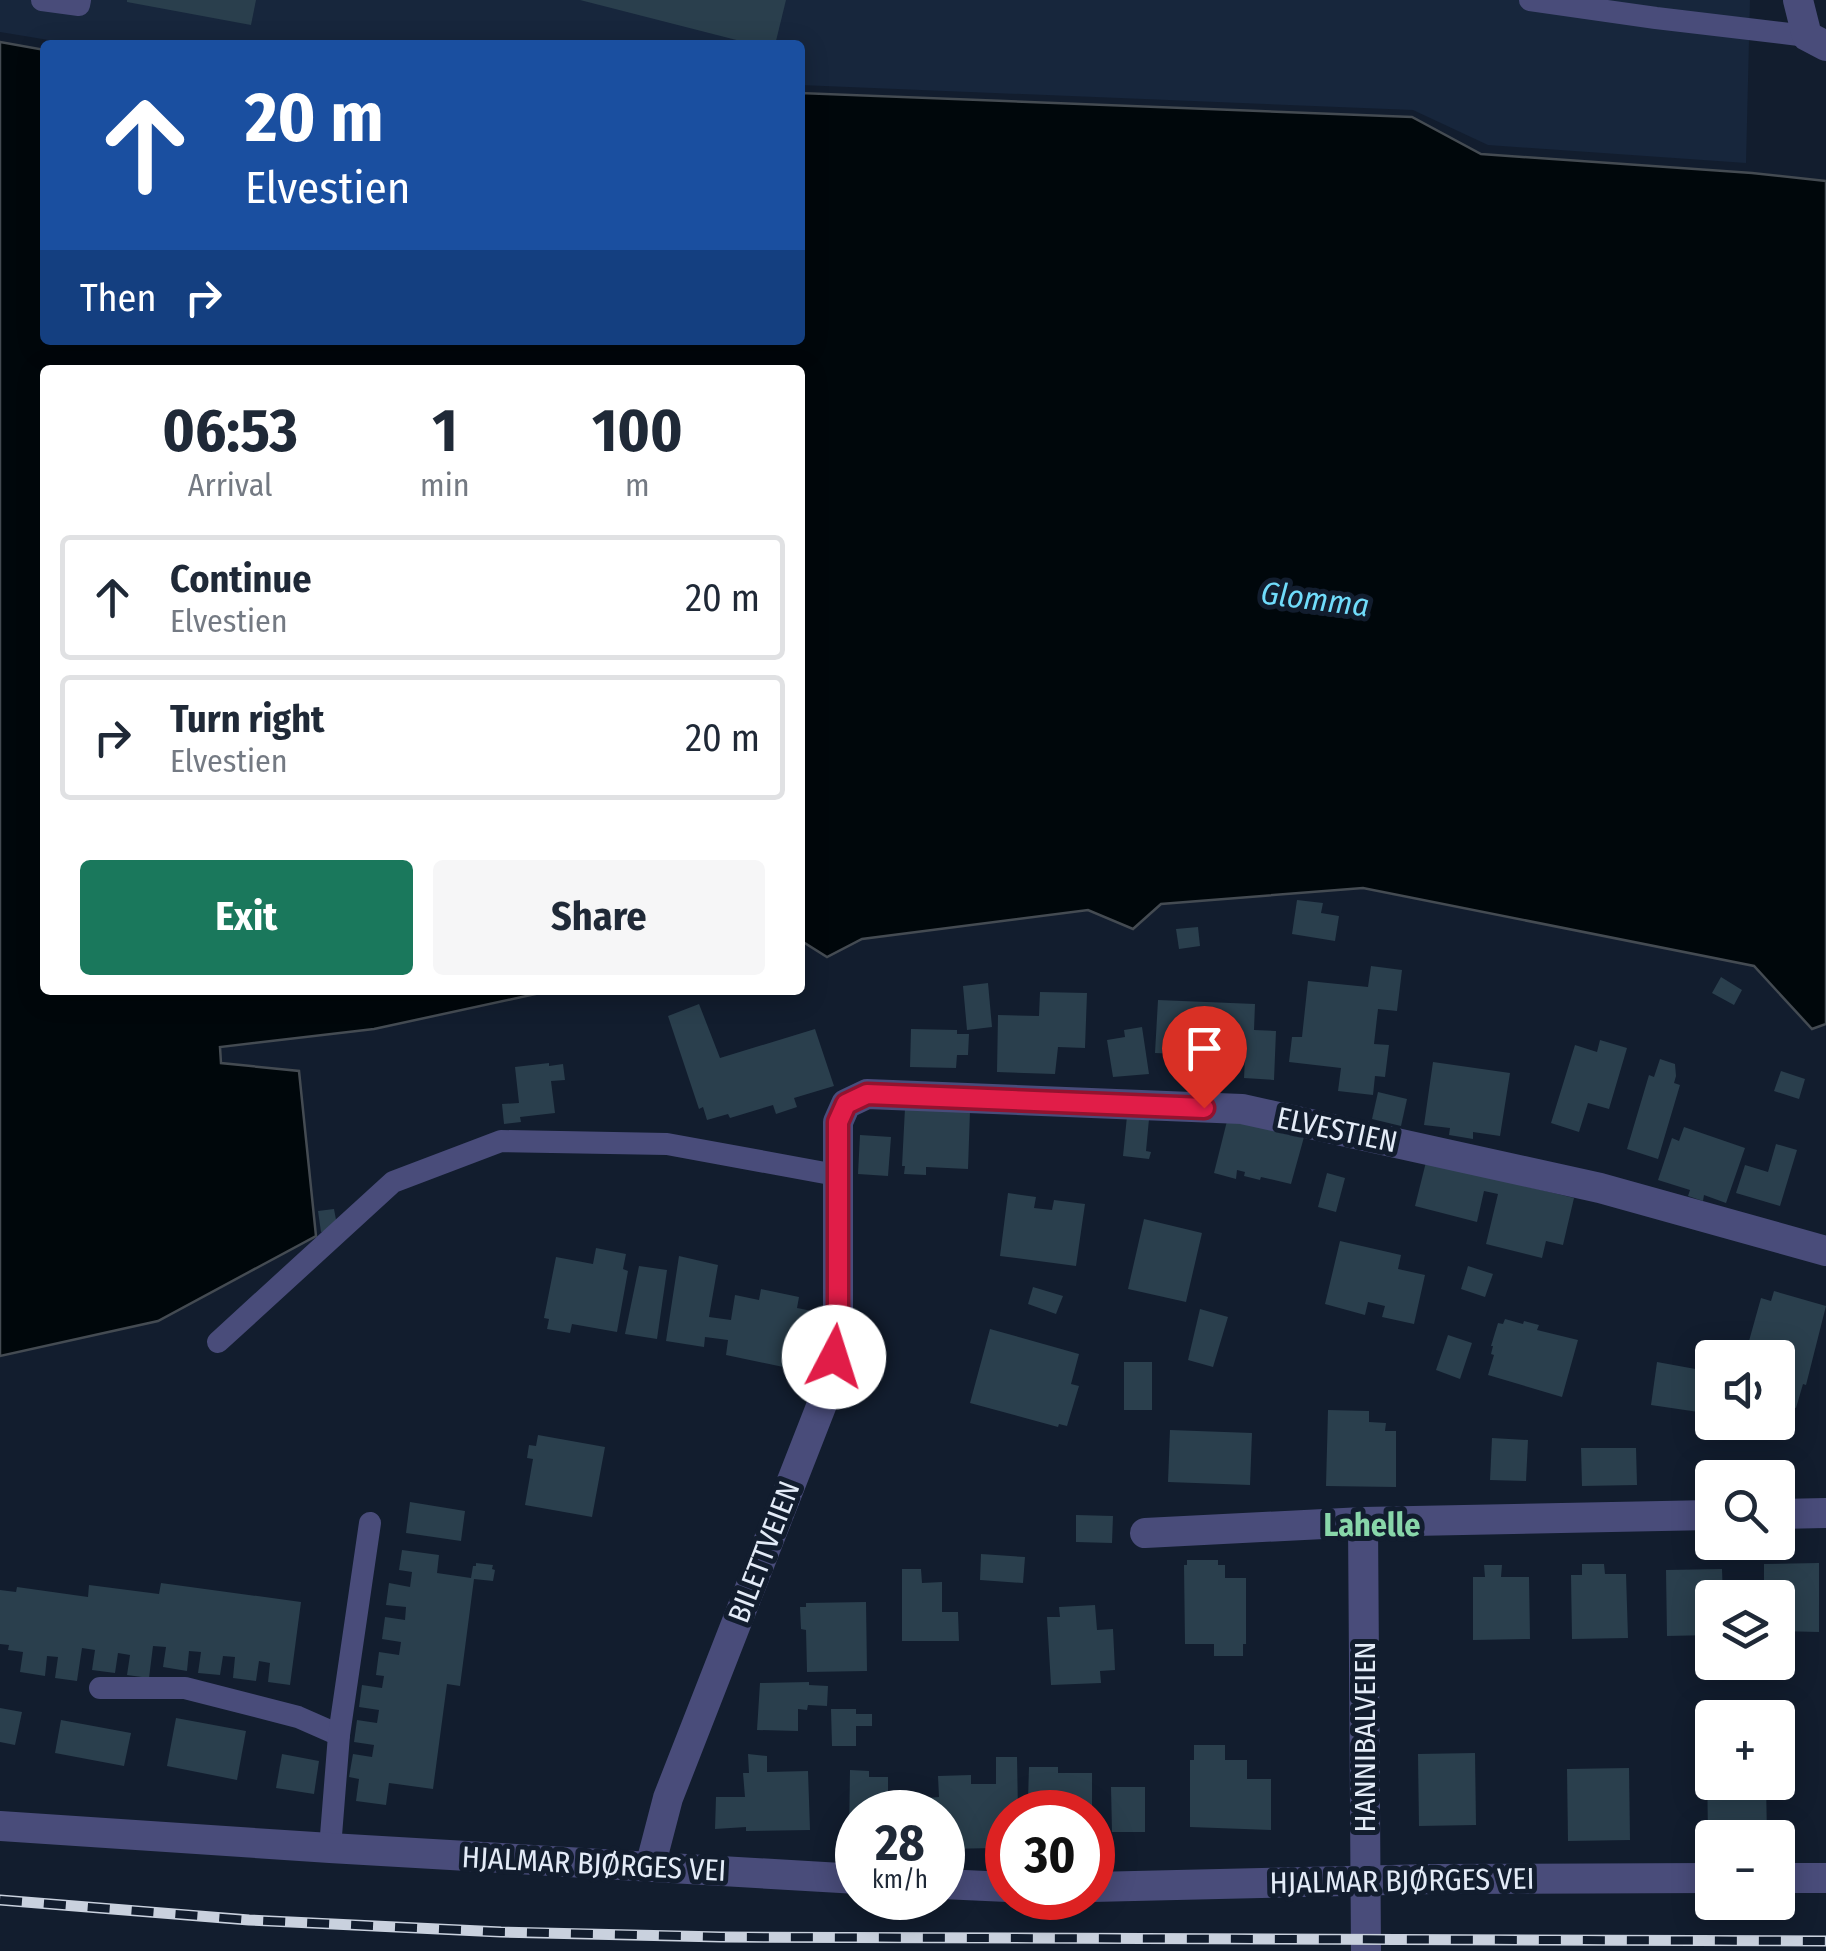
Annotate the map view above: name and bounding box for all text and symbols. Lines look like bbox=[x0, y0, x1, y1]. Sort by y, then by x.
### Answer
text: 20 m bbox=[245, 76, 384, 160]
icon: ahead bbox=[80, 80, 210, 210]
text: Elvestien bbox=[245, 161, 411, 215]
icon: right bbox=[176, 270, 231, 325]
text: Then bbox=[80, 275, 156, 321]
text: 06:53 bbox=[162, 395, 298, 467]
text: 1 bbox=[432, 395, 458, 467]
text: 100 bbox=[592, 395, 683, 467]
text: Arrival bbox=[188, 466, 272, 504]
text: min bbox=[420, 466, 470, 504]
text: m bbox=[625, 466, 650, 504]
text: Continue bbox=[170, 556, 311, 602]
icon: ahead bbox=[85, 570, 140, 625]
water label: Glomma bbox=[1259, 574, 1371, 624]
text: 20 m bbox=[685, 575, 760, 621]
text: Elvestien bbox=[170, 602, 288, 640]
text: Turn right bbox=[170, 696, 324, 742]
icon: right bbox=[85, 710, 140, 765]
text: 20 m bbox=[685, 715, 760, 761]
text: Elvestien bbox=[170, 742, 288, 780]
button: Exit bbox=[80, 860, 413, 975]
button: Share bbox=[433, 860, 765, 975]
pin bbox=[1162, 1006, 1247, 1109]
icon: arrive bbox=[1177, 1021, 1232, 1076]
street label: ELVESTIEN bbox=[1273, 1100, 1401, 1160]
position arrow bbox=[782, 1305, 886, 1409]
map controls bbox=[1695, 1340, 1795, 1920]
button: sound bbox=[1695, 1340, 1795, 1440]
button: search bbox=[1695, 1460, 1795, 1560]
street label: BILETTVEIEN bbox=[721, 1476, 807, 1628]
district label: Lahelle bbox=[1323, 1506, 1421, 1544]
button: layers bbox=[1695, 1580, 1795, 1680]
street label: HANNIBALVEIEN bbox=[1347, 1642, 1383, 1832]
button: + bbox=[1695, 1700, 1795, 1800]
speed limit sign: 30 bbox=[985, 1790, 1115, 1920]
text: 28 bbox=[875, 1813, 925, 1873]
button: − bbox=[1695, 1820, 1795, 1920]
street label: HJALMAR BJØRGES VEI bbox=[461, 1839, 727, 1889]
street label: HJALMAR BJØRGES VEI bbox=[1269, 1861, 1535, 1901]
text: km/h bbox=[872, 1865, 928, 1895]

